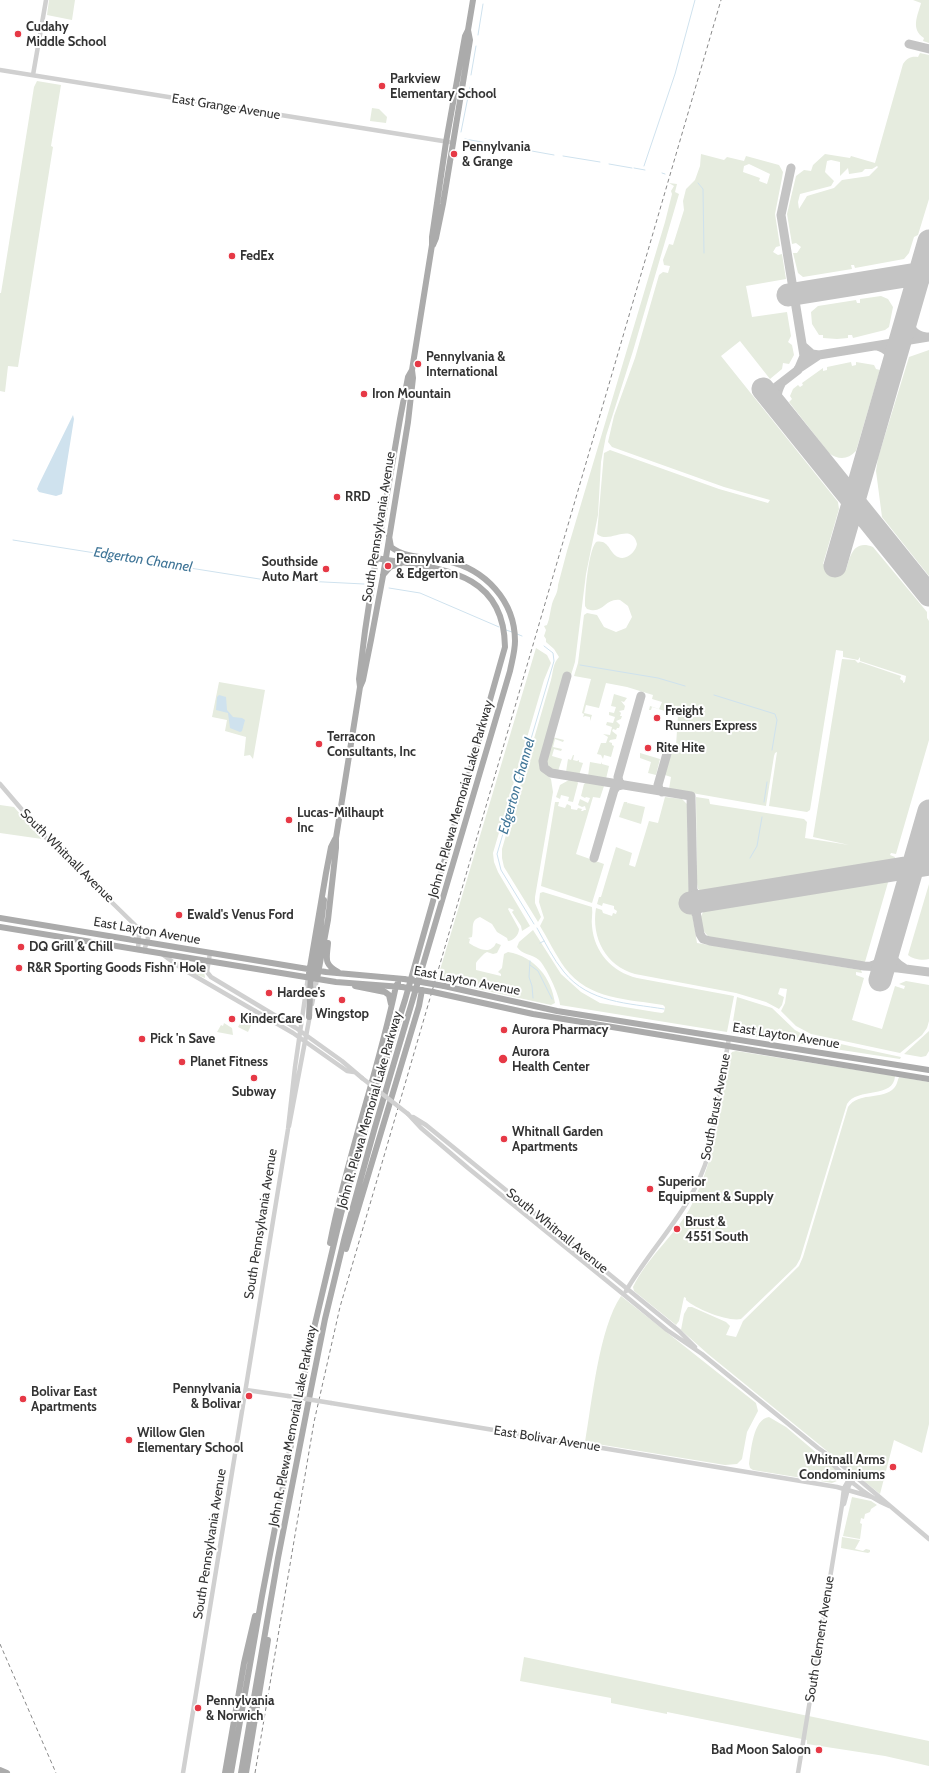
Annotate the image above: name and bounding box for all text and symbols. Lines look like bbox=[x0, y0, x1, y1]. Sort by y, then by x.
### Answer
place label: Cudahy Middle School bbox=[26, 19, 106, 50]
marker: Cudahy Middle School bbox=[13, 29, 23, 39]
place label: Parkview Elementary School bbox=[390, 71, 497, 102]
marker: Parkview Elementary School bbox=[377, 81, 387, 91]
street label: East Grange Avenue bbox=[171, 91, 281, 123]
place label: Pennylvania & Grange bbox=[462, 139, 530, 170]
marker: Pennylvania & Grange bbox=[449, 149, 459, 159]
place label: FedEx bbox=[240, 248, 274, 264]
marker: FedEx bbox=[227, 251, 237, 261]
place label: Pennylvania & International bbox=[426, 349, 505, 380]
marker: Pennylvania & International bbox=[413, 359, 423, 369]
place label: Iron Mountain bbox=[372, 386, 451, 402]
marker: Iron Mountain bbox=[359, 389, 369, 399]
street label: South Pennsylvania Avenue bbox=[359, 451, 399, 603]
place label: RRD bbox=[345, 489, 371, 505]
marker: RRD bbox=[332, 492, 342, 502]
water label: Edgerton Channel bbox=[93, 544, 193, 576]
place label: Pennylvania & Edgerton bbox=[396, 551, 464, 582]
place label: Southside Auto Mart bbox=[262, 554, 318, 585]
marker: Pennylvania & Edgerton bbox=[383, 561, 393, 571]
marker: Southside Auto Mart bbox=[321, 564, 331, 574]
street label: John R. Plewa Memorial Lake Parkway bbox=[425, 699, 497, 899]
place label: Freight Runners Express bbox=[665, 703, 757, 734]
marker: Freight Runners Express bbox=[652, 713, 662, 723]
place label: Terracon Consultants, Inc bbox=[327, 729, 416, 760]
water label: Edgerton Channel bbox=[495, 736, 539, 836]
marker: Terracon Consultants, Inc bbox=[314, 739, 324, 749]
place label: Rite Hite bbox=[656, 740, 705, 756]
marker: Rite Hite bbox=[643, 743, 653, 753]
place label: Lucas-Milhaupt Inc bbox=[297, 805, 384, 836]
street label: South Whitnall Avenue bbox=[17, 806, 117, 906]
marker: Lucas-Milhaupt Inc bbox=[284, 815, 294, 825]
place label: Ewald's Venus Ford bbox=[187, 907, 294, 923]
marker: Ewald's Venus Ford bbox=[174, 910, 184, 920]
street label: East Layton Avenue bbox=[92, 914, 202, 948]
place label: DQ Grill & Chill bbox=[29, 939, 113, 955]
marker: DQ Grill & Chill bbox=[16, 942, 26, 952]
place label: R&R Sporting Goods Fishn' Hole bbox=[27, 960, 206, 976]
marker: R&R Sporting Goods Fishn' Hole bbox=[14, 963, 24, 973]
street label: East Layton Avenue bbox=[412, 963, 522, 999]
place label: Hardee's bbox=[277, 985, 325, 1001]
marker: Hardee's bbox=[264, 988, 274, 998]
marker: Wingstop bbox=[337, 995, 347, 1005]
place label: Wingstop bbox=[315, 1006, 369, 1022]
street label: John R. Plewa Memorial Lake Parkway bbox=[334, 1010, 406, 1210]
place label: KinderCare bbox=[240, 1011, 302, 1027]
marker: KinderCare bbox=[227, 1014, 237, 1024]
street label: East Layton Avenue bbox=[731, 1020, 841, 1052]
place label: Aurora Pharmacy bbox=[512, 1022, 609, 1038]
marker: Aurora Pharmacy bbox=[499, 1025, 509, 1035]
place label: Pick 'n Save bbox=[150, 1031, 215, 1047]
marker: Pick 'n Save bbox=[137, 1034, 147, 1044]
place label: Aurora Health Center bbox=[512, 1044, 589, 1075]
street label: South Brust Avenue bbox=[698, 1052, 734, 1162]
marker: Aurora Health Center bbox=[497, 1053, 509, 1065]
place label: Planet Fitness bbox=[190, 1054, 268, 1070]
marker: Planet Fitness bbox=[177, 1057, 187, 1067]
marker: Subway bbox=[249, 1073, 259, 1083]
place label: Subway bbox=[232, 1084, 276, 1100]
place label: Whitnall Garden Apartments bbox=[512, 1124, 603, 1155]
marker: Whitnall Garden Apartments bbox=[499, 1134, 509, 1144]
street label: South Pennsylvania Avenue bbox=[241, 1148, 281, 1300]
place label: Superior Equipment & Supply bbox=[658, 1174, 774, 1205]
marker: Superior Equipment & Supply bbox=[645, 1184, 655, 1194]
street label: South Whitnall Avenue bbox=[503, 1185, 611, 1277]
place label: Brust & 4551 South bbox=[685, 1214, 749, 1245]
marker: Brust & 4551 South bbox=[672, 1224, 682, 1234]
street label: John R. Plewa Memorial Lake Parkway bbox=[266, 1324, 320, 1528]
place label: Pennylvania & Bolivar bbox=[173, 1381, 241, 1412]
place label: Bolivar East Apartments bbox=[31, 1384, 97, 1415]
marker: Pennylvania & Bolivar bbox=[244, 1391, 254, 1401]
marker: Bolivar East Apartments bbox=[18, 1394, 28, 1404]
street label: East Bolivar Avenue bbox=[493, 1423, 601, 1455]
place label: Willow Glen Elementary School bbox=[137, 1425, 244, 1456]
marker: Willow Glen Elementary School bbox=[124, 1435, 134, 1445]
place label: Whitnall Arms Condominiums bbox=[799, 1452, 885, 1483]
marker: Whitnall Arms Condominiums bbox=[888, 1462, 898, 1472]
street label: South Pennsylvania Avenue bbox=[190, 1468, 230, 1620]
street label: South Clement Avenue bbox=[802, 1575, 838, 1703]
place label: Pennylvania & Norwich bbox=[206, 1693, 274, 1724]
marker: Pennylvania & Norwich bbox=[193, 1703, 203, 1713]
place label: Bad Moon Saloon bbox=[711, 1742, 811, 1758]
marker: Bad Moon Saloon bbox=[814, 1745, 824, 1755]

